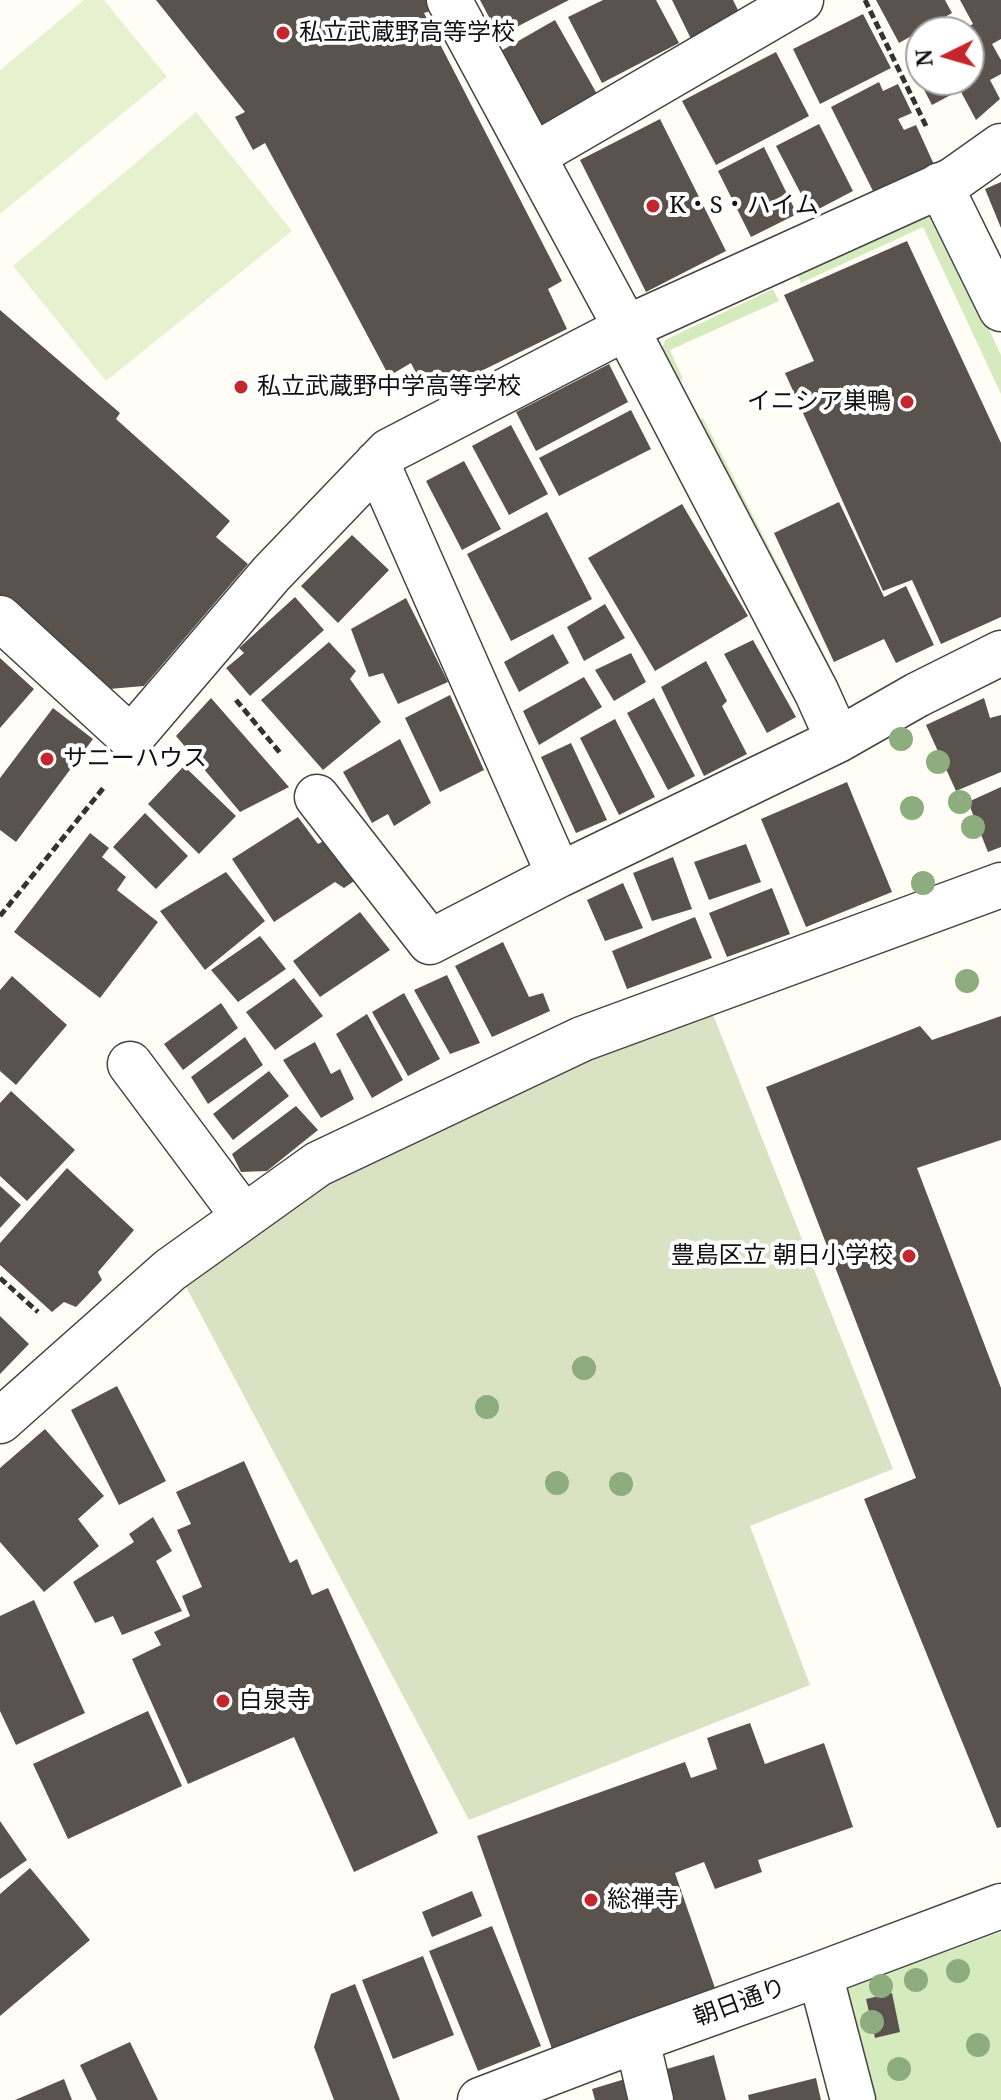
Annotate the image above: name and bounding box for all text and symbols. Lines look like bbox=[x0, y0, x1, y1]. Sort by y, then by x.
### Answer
north arrow bbox=[905, 16, 985, 96]
place label: 私立武蔵野高等学校 bbox=[299, 19, 515, 47]
marker: 私立武蔵野高等学校 bbox=[274, 24, 292, 42]
text: N bbox=[907, 48, 939, 68]
place label: K・S・ハイム bbox=[669, 192, 819, 220]
marker: K・S・ハイム bbox=[644, 197, 662, 215]
place label: 私立武蔵野中学高等学校 bbox=[257, 373, 521, 401]
marker: 私立武蔵野中学高等学校 bbox=[232, 378, 250, 396]
place label: イニシア巣鴨 bbox=[747, 388, 891, 416]
marker: イニシア巣鴨 bbox=[898, 393, 916, 411]
place label: サニーハウス bbox=[63, 745, 207, 773]
marker: サニーハウス bbox=[38, 750, 56, 768]
place label: 豊島区立 朝日小学校 bbox=[671, 1242, 893, 1270]
marker: 豊島区立 朝日小学校 bbox=[900, 1247, 918, 1265]
place label: 白泉寺 bbox=[239, 1687, 311, 1715]
marker: 白泉寺 bbox=[214, 1692, 232, 1710]
place label: 総禅寺 bbox=[607, 1886, 679, 1914]
marker: 総禅寺 bbox=[582, 1891, 600, 1909]
street label: 朝日通り bbox=[690, 1973, 790, 2033]

